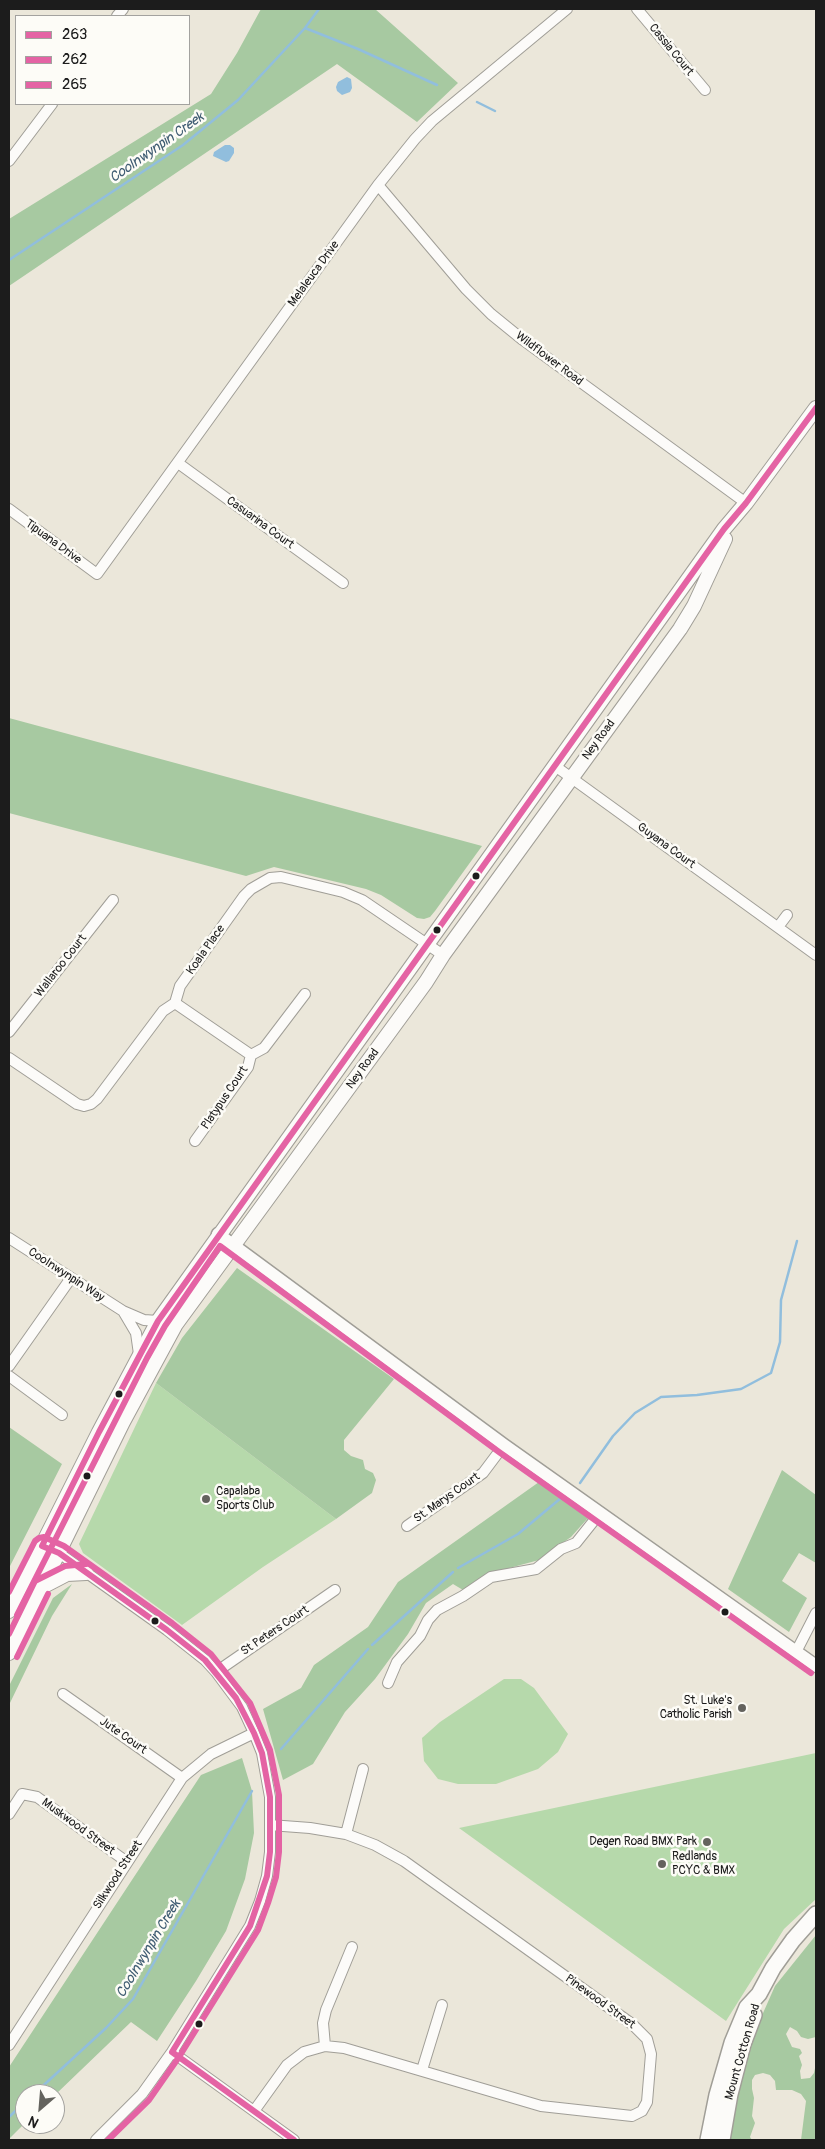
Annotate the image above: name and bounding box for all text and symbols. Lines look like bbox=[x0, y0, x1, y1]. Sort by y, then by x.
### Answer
legend bbox=[15, 15, 190, 105]
street label: Cassia Court bbox=[646, 21, 696, 79]
text: 263 bbox=[62, 25, 88, 44]
text: 262 bbox=[62, 50, 88, 69]
text: 265 bbox=[62, 75, 87, 94]
water label: Coolnwynpin Creek bbox=[107, 109, 207, 187]
street label: Melaleuca Drive bbox=[285, 238, 343, 310]
street label: Wildflower Road bbox=[512, 329, 586, 389]
street label: Casuarina Court bbox=[223, 494, 297, 552]
street label: Tipuana Drive bbox=[22, 517, 84, 567]
street label: Ney Road bbox=[579, 717, 619, 763]
street label: Guyana Court bbox=[634, 820, 698, 872]
unlabelled marker bbox=[471, 871, 481, 881]
street label: Koala Place bbox=[184, 922, 228, 978]
unlabelled marker bbox=[432, 925, 442, 935]
street label: Wallaroo Court bbox=[32, 932, 90, 1000]
street label: Ney Road bbox=[343, 1046, 383, 1092]
street label: Platypus Court bbox=[199, 1064, 251, 1132]
street label: Coolnwynpin Way bbox=[25, 1245, 107, 1305]
unlabelled marker bbox=[114, 1389, 124, 1399]
street label: St. Marys Court bbox=[411, 1470, 483, 1526]
unlabelled marker bbox=[82, 1471, 92, 1481]
place label: Capalaba Sports Club bbox=[216, 1485, 274, 1513]
marker: Capalaba Sports Club bbox=[200, 1493, 212, 1505]
street label: St Peters Court bbox=[238, 1603, 312, 1659]
unlabelled marker bbox=[720, 1607, 730, 1617]
unlabelled marker bbox=[150, 1616, 160, 1626]
place label: St. Luke's Catholic Parish bbox=[660, 1694, 732, 1722]
marker: St. Luke's Catholic Parish bbox=[736, 1702, 748, 1714]
street label: Jute Court bbox=[97, 1715, 149, 1757]
street label: Muskwood Street bbox=[39, 1796, 117, 1858]
place label: Degen Road BMX Park bbox=[589, 1835, 697, 1849]
marker: Degen Road BMX Park bbox=[701, 1836, 713, 1848]
street label: Silkwood Street bbox=[90, 1838, 146, 1912]
place label: Redlands PCYC & BMX bbox=[672, 1850, 735, 1878]
marker: Redlands PCYC & BMX bbox=[656, 1858, 668, 1870]
water label: Coolnwynpin Creek bbox=[113, 1897, 185, 2001]
street label: Pinewood Street bbox=[562, 1972, 638, 2032]
street label: Mount Cotton Road bbox=[722, 2002, 764, 2102]
unlabelled marker bbox=[194, 2019, 204, 2029]
north arrow bbox=[15, 2084, 65, 2134]
text: N bbox=[25, 2112, 41, 2132]

